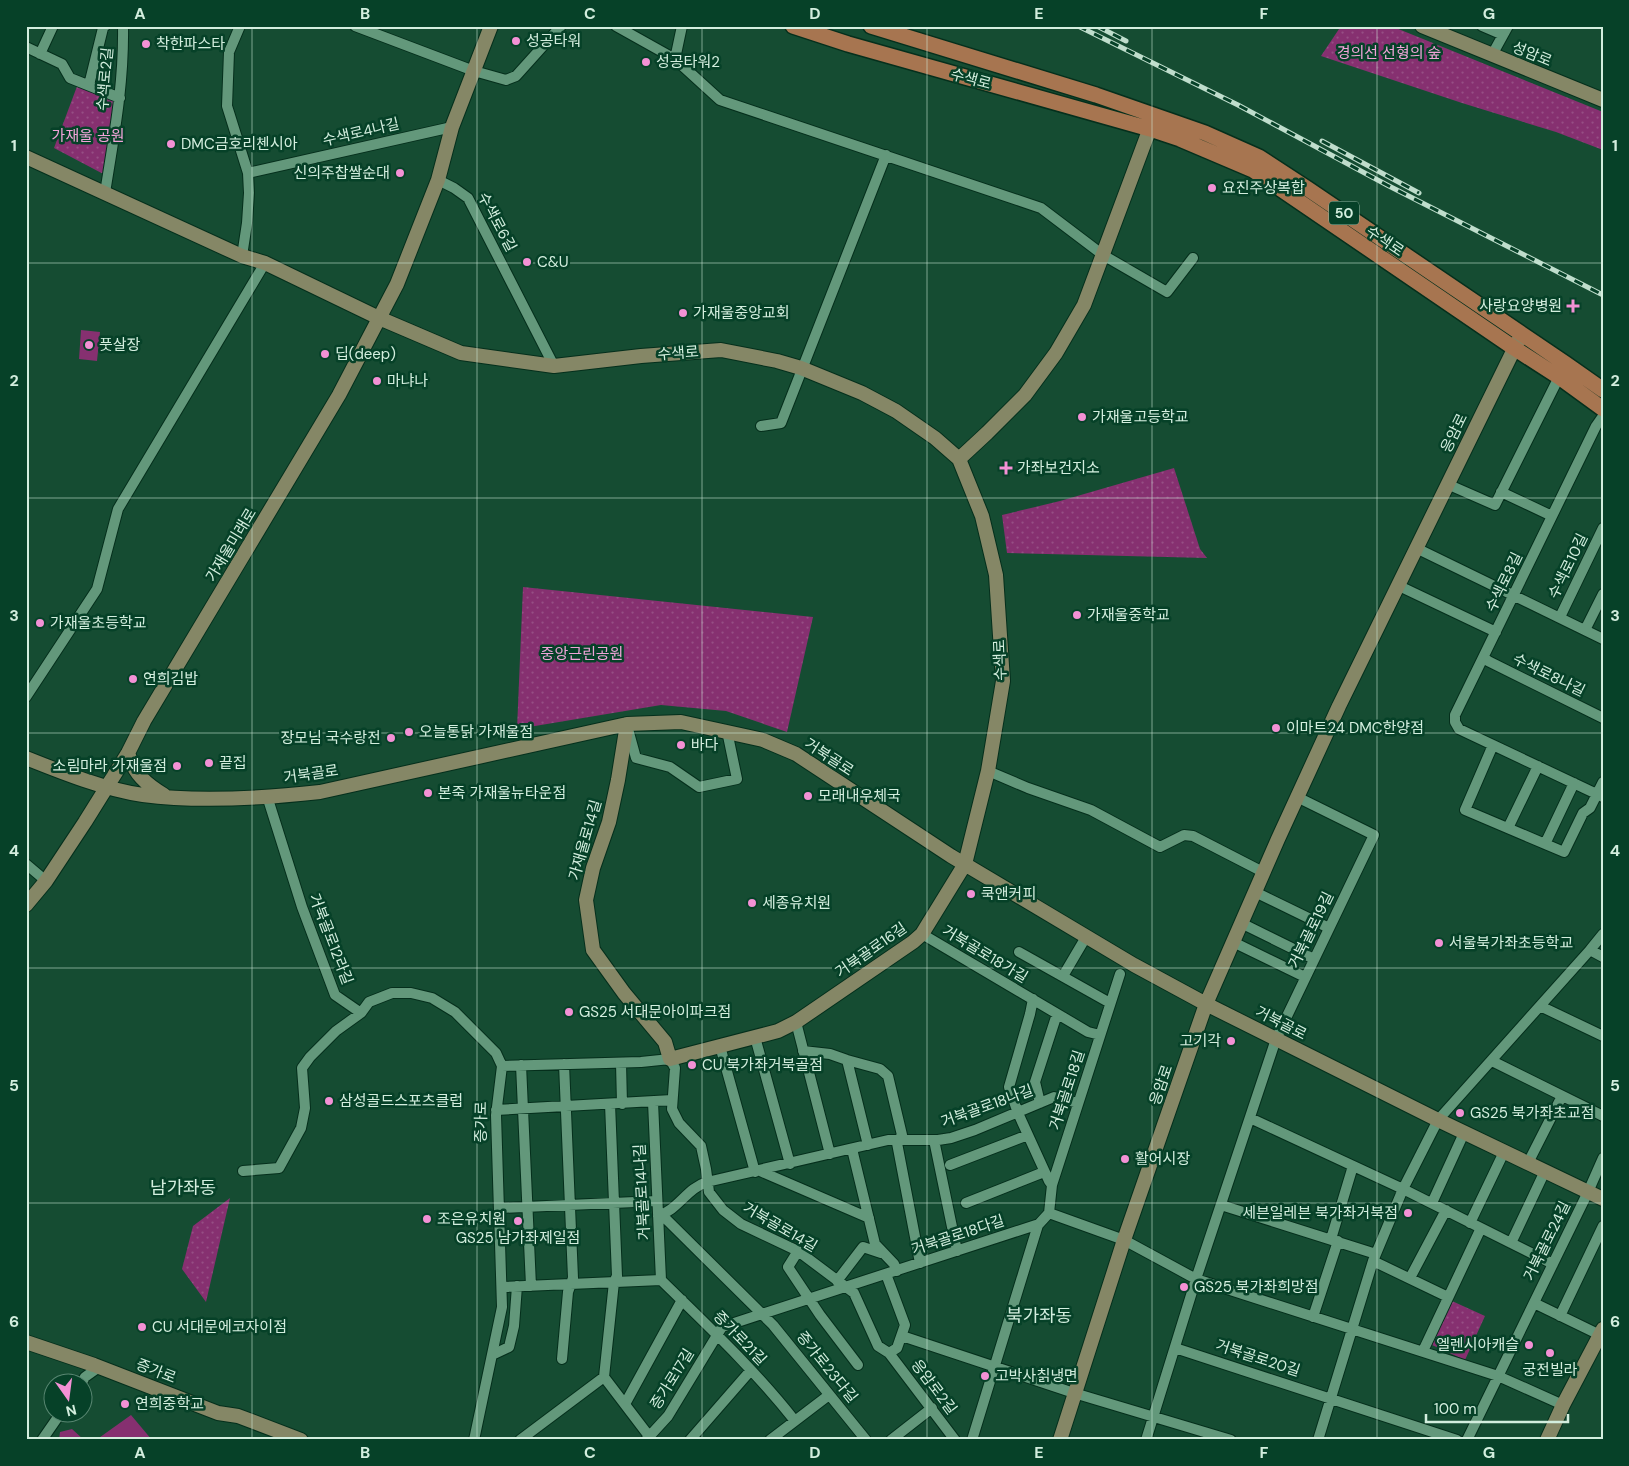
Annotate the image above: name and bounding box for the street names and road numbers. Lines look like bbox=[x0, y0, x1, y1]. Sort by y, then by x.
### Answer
street label: 성암로 bbox=[1509, 37, 1555, 71]
street label: 수색로2길 bbox=[92, 46, 118, 112]
street label: 수색로 bbox=[948, 64, 994, 94]
street label: 수색로4나길 bbox=[321, 113, 401, 151]
street label: 수색로6길 bbox=[473, 189, 521, 255]
road number: 50 bbox=[1329, 202, 1359, 224]
street label: 수색로 bbox=[1362, 221, 1408, 261]
street label: 수색로 bbox=[657, 342, 699, 364]
street label: 응암로 bbox=[1436, 410, 1472, 456]
street label: 가재울미래로 bbox=[201, 504, 261, 586]
street label: 수색로10길 bbox=[1544, 530, 1592, 602]
street label: 수색로8길 bbox=[1481, 549, 1527, 615]
street label: 수색로 bbox=[989, 639, 1011, 681]
street label: 수색로8나길 bbox=[1510, 649, 1588, 701]
street label: 거북골로 bbox=[800, 734, 858, 780]
street label: 거북골로 bbox=[282, 760, 340, 788]
street label: 가재울로14길 bbox=[564, 797, 606, 883]
street label: 거북골로19길 bbox=[1284, 888, 1338, 972]
street label: 거북골로12라길 bbox=[304, 891, 358, 987]
street label: 거북골로16길 bbox=[831, 918, 911, 982]
street label: 거북골로18가길 bbox=[938, 921, 1032, 987]
street label: 거북골로 bbox=[1252, 1002, 1310, 1044]
street label: 거북골로18길 bbox=[1045, 1048, 1089, 1132]
street label: 응암로 bbox=[1145, 1062, 1177, 1108]
street label: 거북골로18나길 bbox=[938, 1080, 1036, 1132]
street label: 증가로 bbox=[471, 1101, 491, 1143]
street label: 거북골로14나길 bbox=[629, 1143, 655, 1241]
street label: 거북골로14길 bbox=[739, 1198, 821, 1256]
street label: 거북골로24길 bbox=[1519, 1198, 1575, 1284]
street label: 거북골로18다길 bbox=[909, 1211, 1007, 1259]
street label: 증가로21길 bbox=[709, 1306, 771, 1370]
street label: 증가로23다길 bbox=[792, 1327, 862, 1407]
street label: 거북골로20길 bbox=[1213, 1335, 1303, 1381]
street label: 증가로17길 bbox=[646, 1345, 698, 1413]
street label: 증가로 bbox=[133, 1354, 179, 1388]
street label: 응암로2길 bbox=[907, 1355, 961, 1419]

